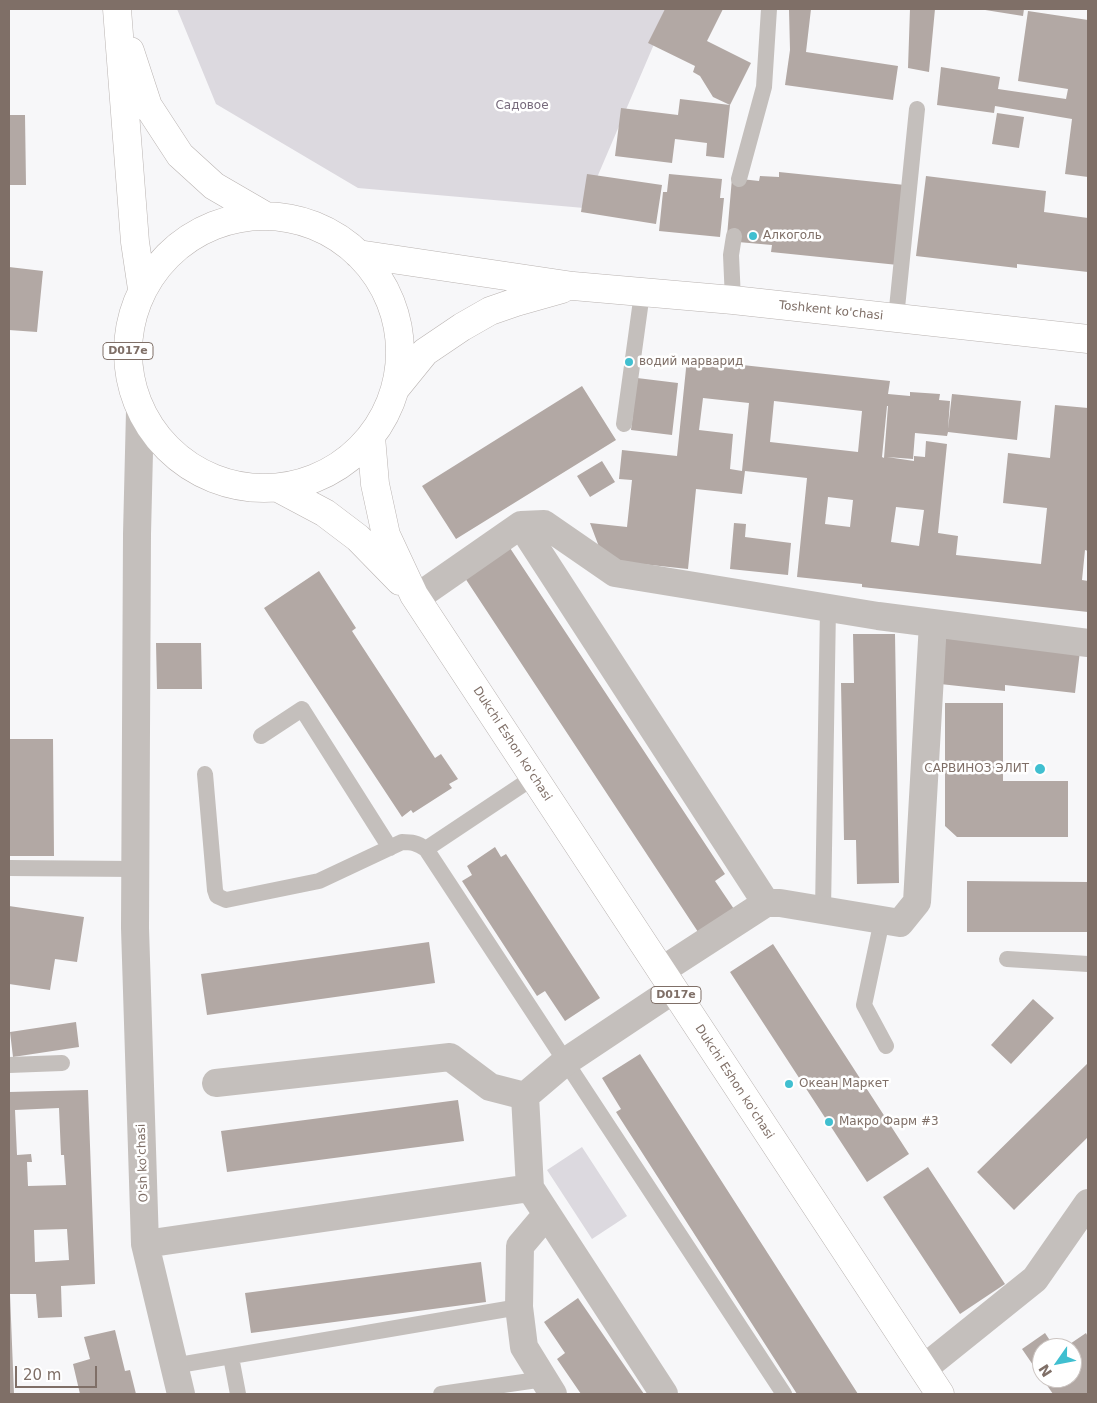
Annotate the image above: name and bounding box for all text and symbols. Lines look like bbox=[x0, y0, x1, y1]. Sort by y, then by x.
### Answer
park label: Садовое bbox=[495, 99, 549, 113]
place label: Алкоголь bbox=[763, 229, 822, 243]
marker: Алкоголь bbox=[747, 230, 759, 242]
street label: Toshkent ko'chasi bbox=[778, 298, 884, 324]
road number: D017e bbox=[103, 342, 153, 360]
place label: водий марварид bbox=[639, 355, 743, 369]
marker: водий марварид bbox=[623, 356, 635, 368]
street label: Dukchi Eshon ko'chasi bbox=[470, 684, 554, 804]
place label: САРВИНОЗ ЭЛИТ bbox=[924, 762, 1029, 776]
marker: САРВИНОЗ ЭЛИТ bbox=[1033, 762, 1047, 776]
road number: D017e bbox=[651, 986, 701, 1004]
street label: Dukchi Eshon ko'chasi bbox=[692, 1022, 776, 1142]
place label: Океан Маркет bbox=[799, 1077, 889, 1091]
marker: Океан Маркет bbox=[783, 1078, 795, 1090]
place label: Макро Фарм #3 bbox=[839, 1115, 939, 1129]
marker: Макро Фарм #3 bbox=[823, 1116, 835, 1128]
street label: O'sh ko'chasi bbox=[134, 1123, 152, 1203]
north arrow bbox=[1032, 1338, 1082, 1388]
scale bar bbox=[18, 1356, 100, 1388]
text: N bbox=[1035, 1361, 1055, 1380]
text: 20 m bbox=[23, 1366, 61, 1384]

